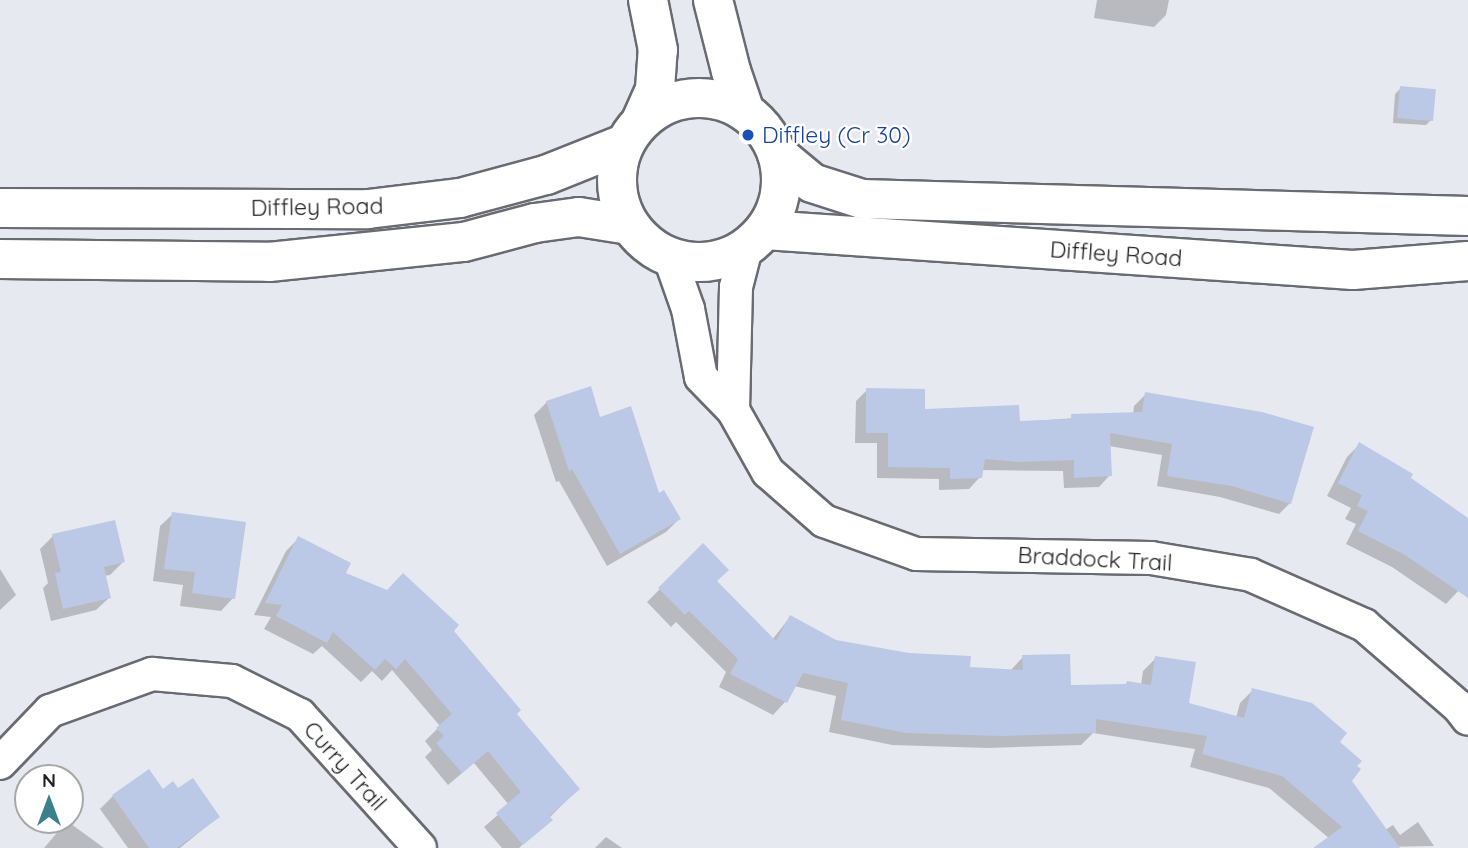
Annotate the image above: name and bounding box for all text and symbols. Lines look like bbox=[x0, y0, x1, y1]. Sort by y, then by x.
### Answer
place label: Diffley (Cr 30) bbox=[762, 121, 911, 149]
marker: Diffley (Cr 30) bbox=[740, 127, 756, 143]
street label: Diffley Road bbox=[250, 192, 384, 222]
street label: Diffley Road bbox=[1049, 236, 1183, 272]
street label: Braddock Trail bbox=[1017, 541, 1173, 577]
street label: Curry Trail bbox=[298, 716, 392, 816]
north arrow bbox=[14, 764, 84, 834]
text: N bbox=[42, 768, 56, 792]

